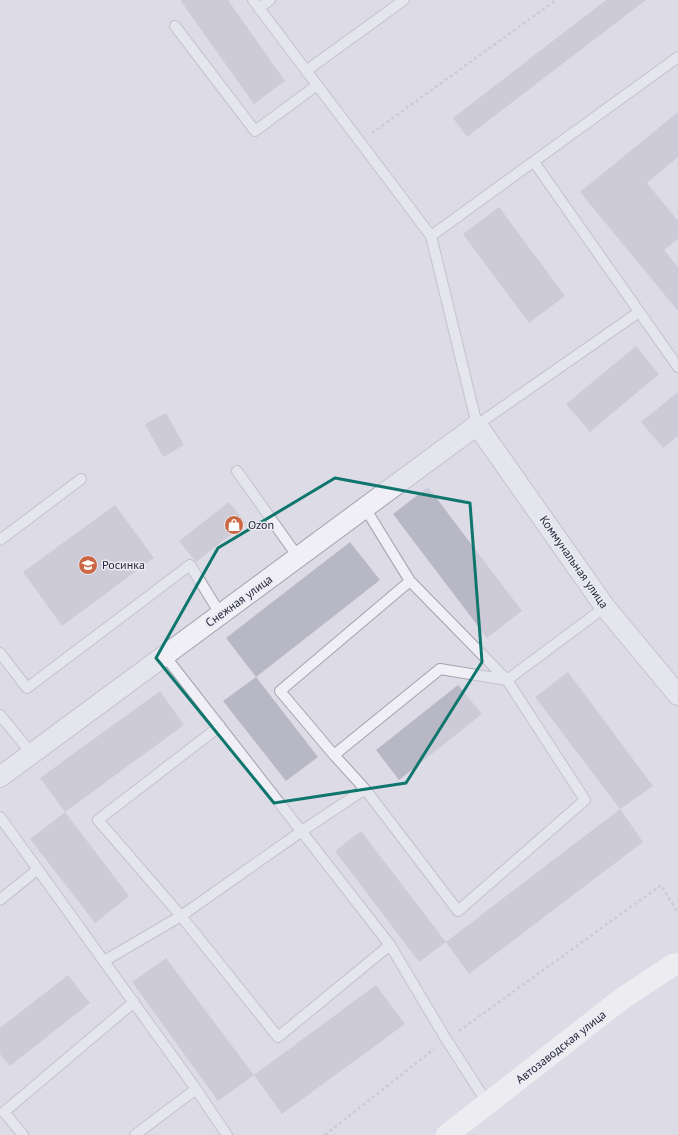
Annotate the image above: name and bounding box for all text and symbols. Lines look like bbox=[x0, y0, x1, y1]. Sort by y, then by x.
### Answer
street label: Коммунальная улица bbox=[537, 512, 612, 611]
shop icon: Ozon bbox=[223, 514, 245, 536]
place label: Ozon bbox=[248, 517, 274, 532]
school or university icon: Росинка bbox=[77, 554, 99, 576]
place label: Росинка bbox=[102, 557, 145, 572]
street label: Снежная улица bbox=[202, 571, 275, 630]
street label: Автозаводская улица bbox=[512, 1007, 609, 1087]

